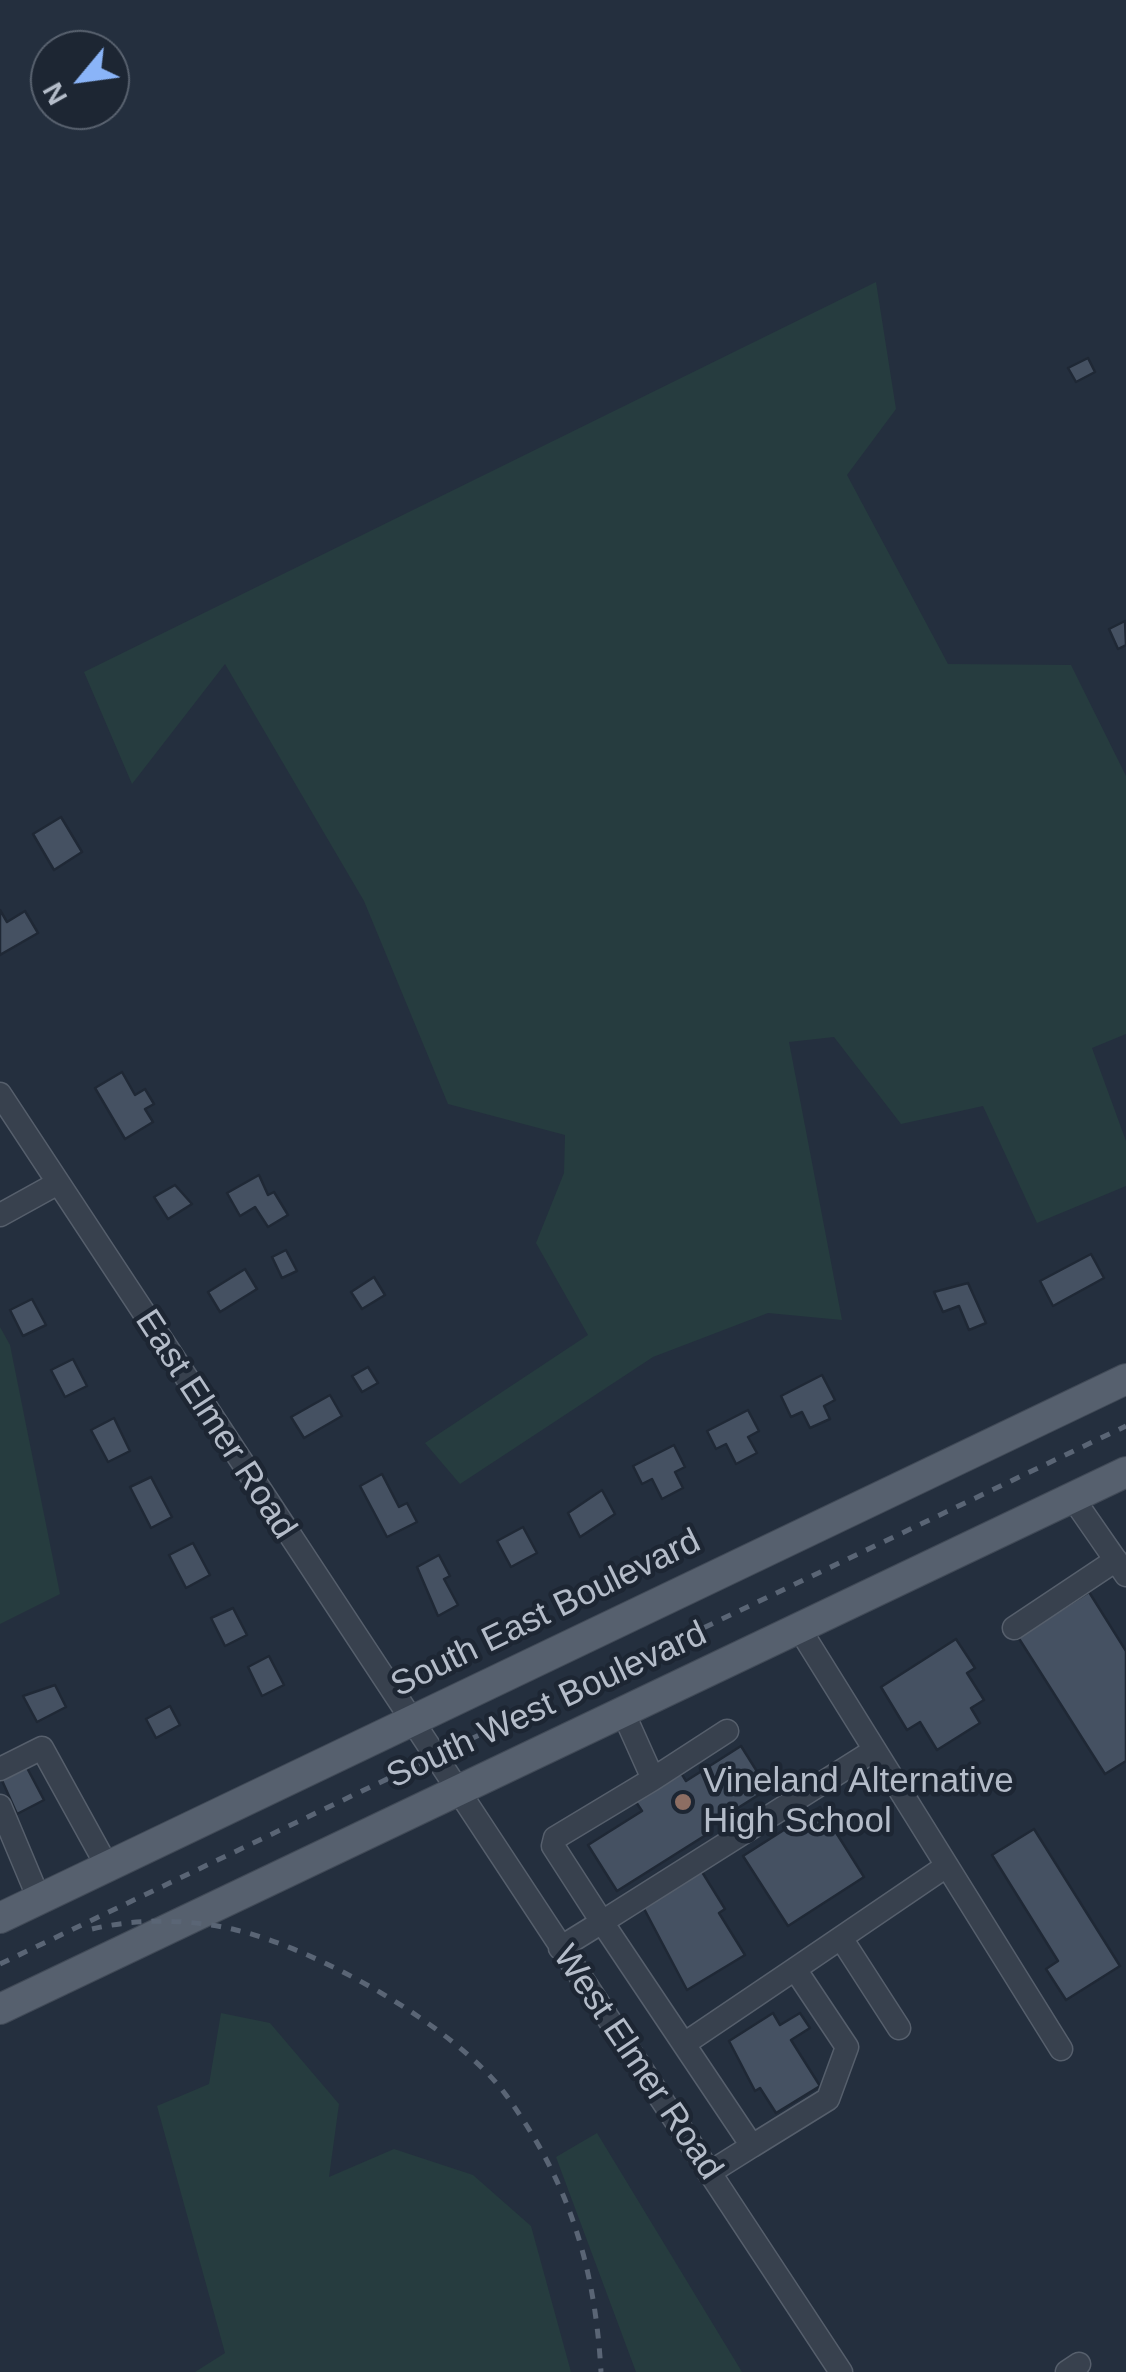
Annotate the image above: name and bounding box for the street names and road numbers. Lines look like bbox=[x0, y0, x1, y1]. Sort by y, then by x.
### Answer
street label: East Elmer Road bbox=[125, 1303, 305, 1547]
street label: South East Boulevard bbox=[385, 1521, 707, 1707]
street label: South West Boulevard bbox=[381, 1614, 713, 1798]
street label: West Elmer Road bbox=[543, 1938, 731, 2188]

